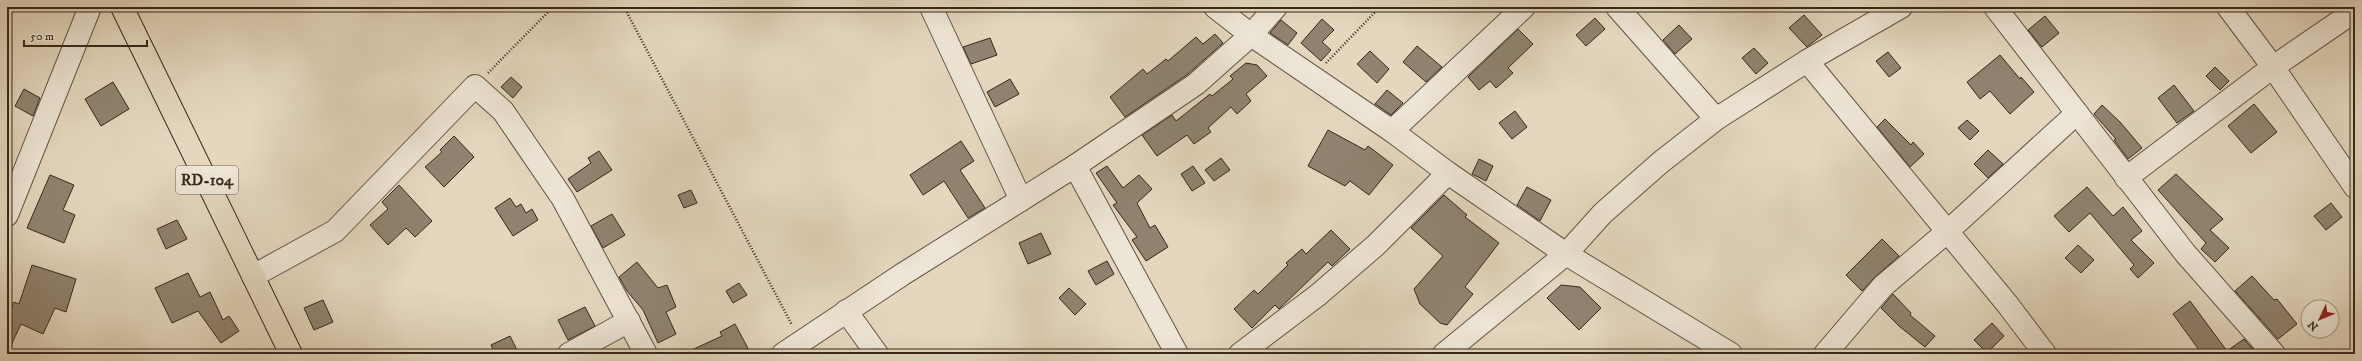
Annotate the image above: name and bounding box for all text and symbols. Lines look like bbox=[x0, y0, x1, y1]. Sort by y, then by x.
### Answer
scale bar bbox=[24, 22, 147, 48]
text: 50 m bbox=[30, 29, 54, 44]
road number: RD-104 bbox=[176, 166, 238, 194]
north arrow bbox=[2300, 299, 2340, 339]
text: N bbox=[2305, 317, 2322, 333]

